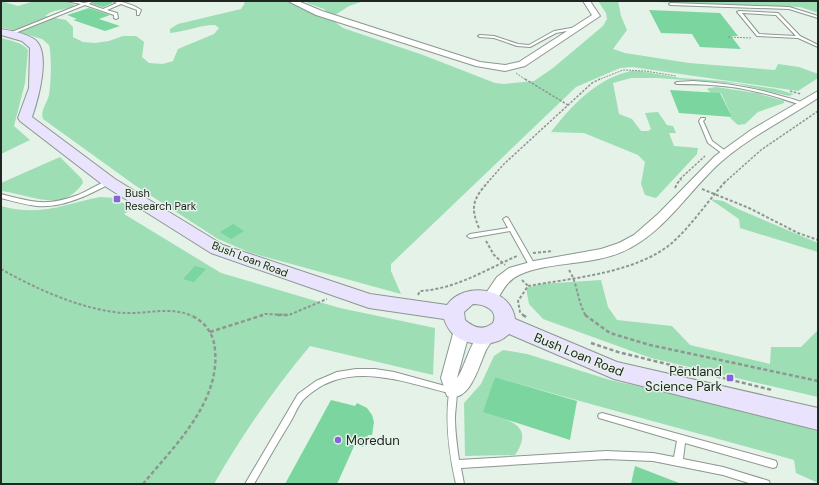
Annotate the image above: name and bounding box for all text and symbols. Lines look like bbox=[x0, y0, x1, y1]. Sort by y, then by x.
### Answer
place label: Bush Research Park bbox=[125, 186, 197, 213]
marker: Bush Research Park bbox=[112, 194, 122, 204]
street label: Bush Loan Road bbox=[210, 238, 290, 280]
street label: Bush Loan Road bbox=[531, 329, 626, 380]
place label: Pentland Science Park bbox=[645, 363, 722, 395]
marker: Pentland Science Park bbox=[725, 373, 735, 383]
place label: Moredun bbox=[346, 432, 400, 449]
marker: Moredun bbox=[333, 435, 343, 445]

